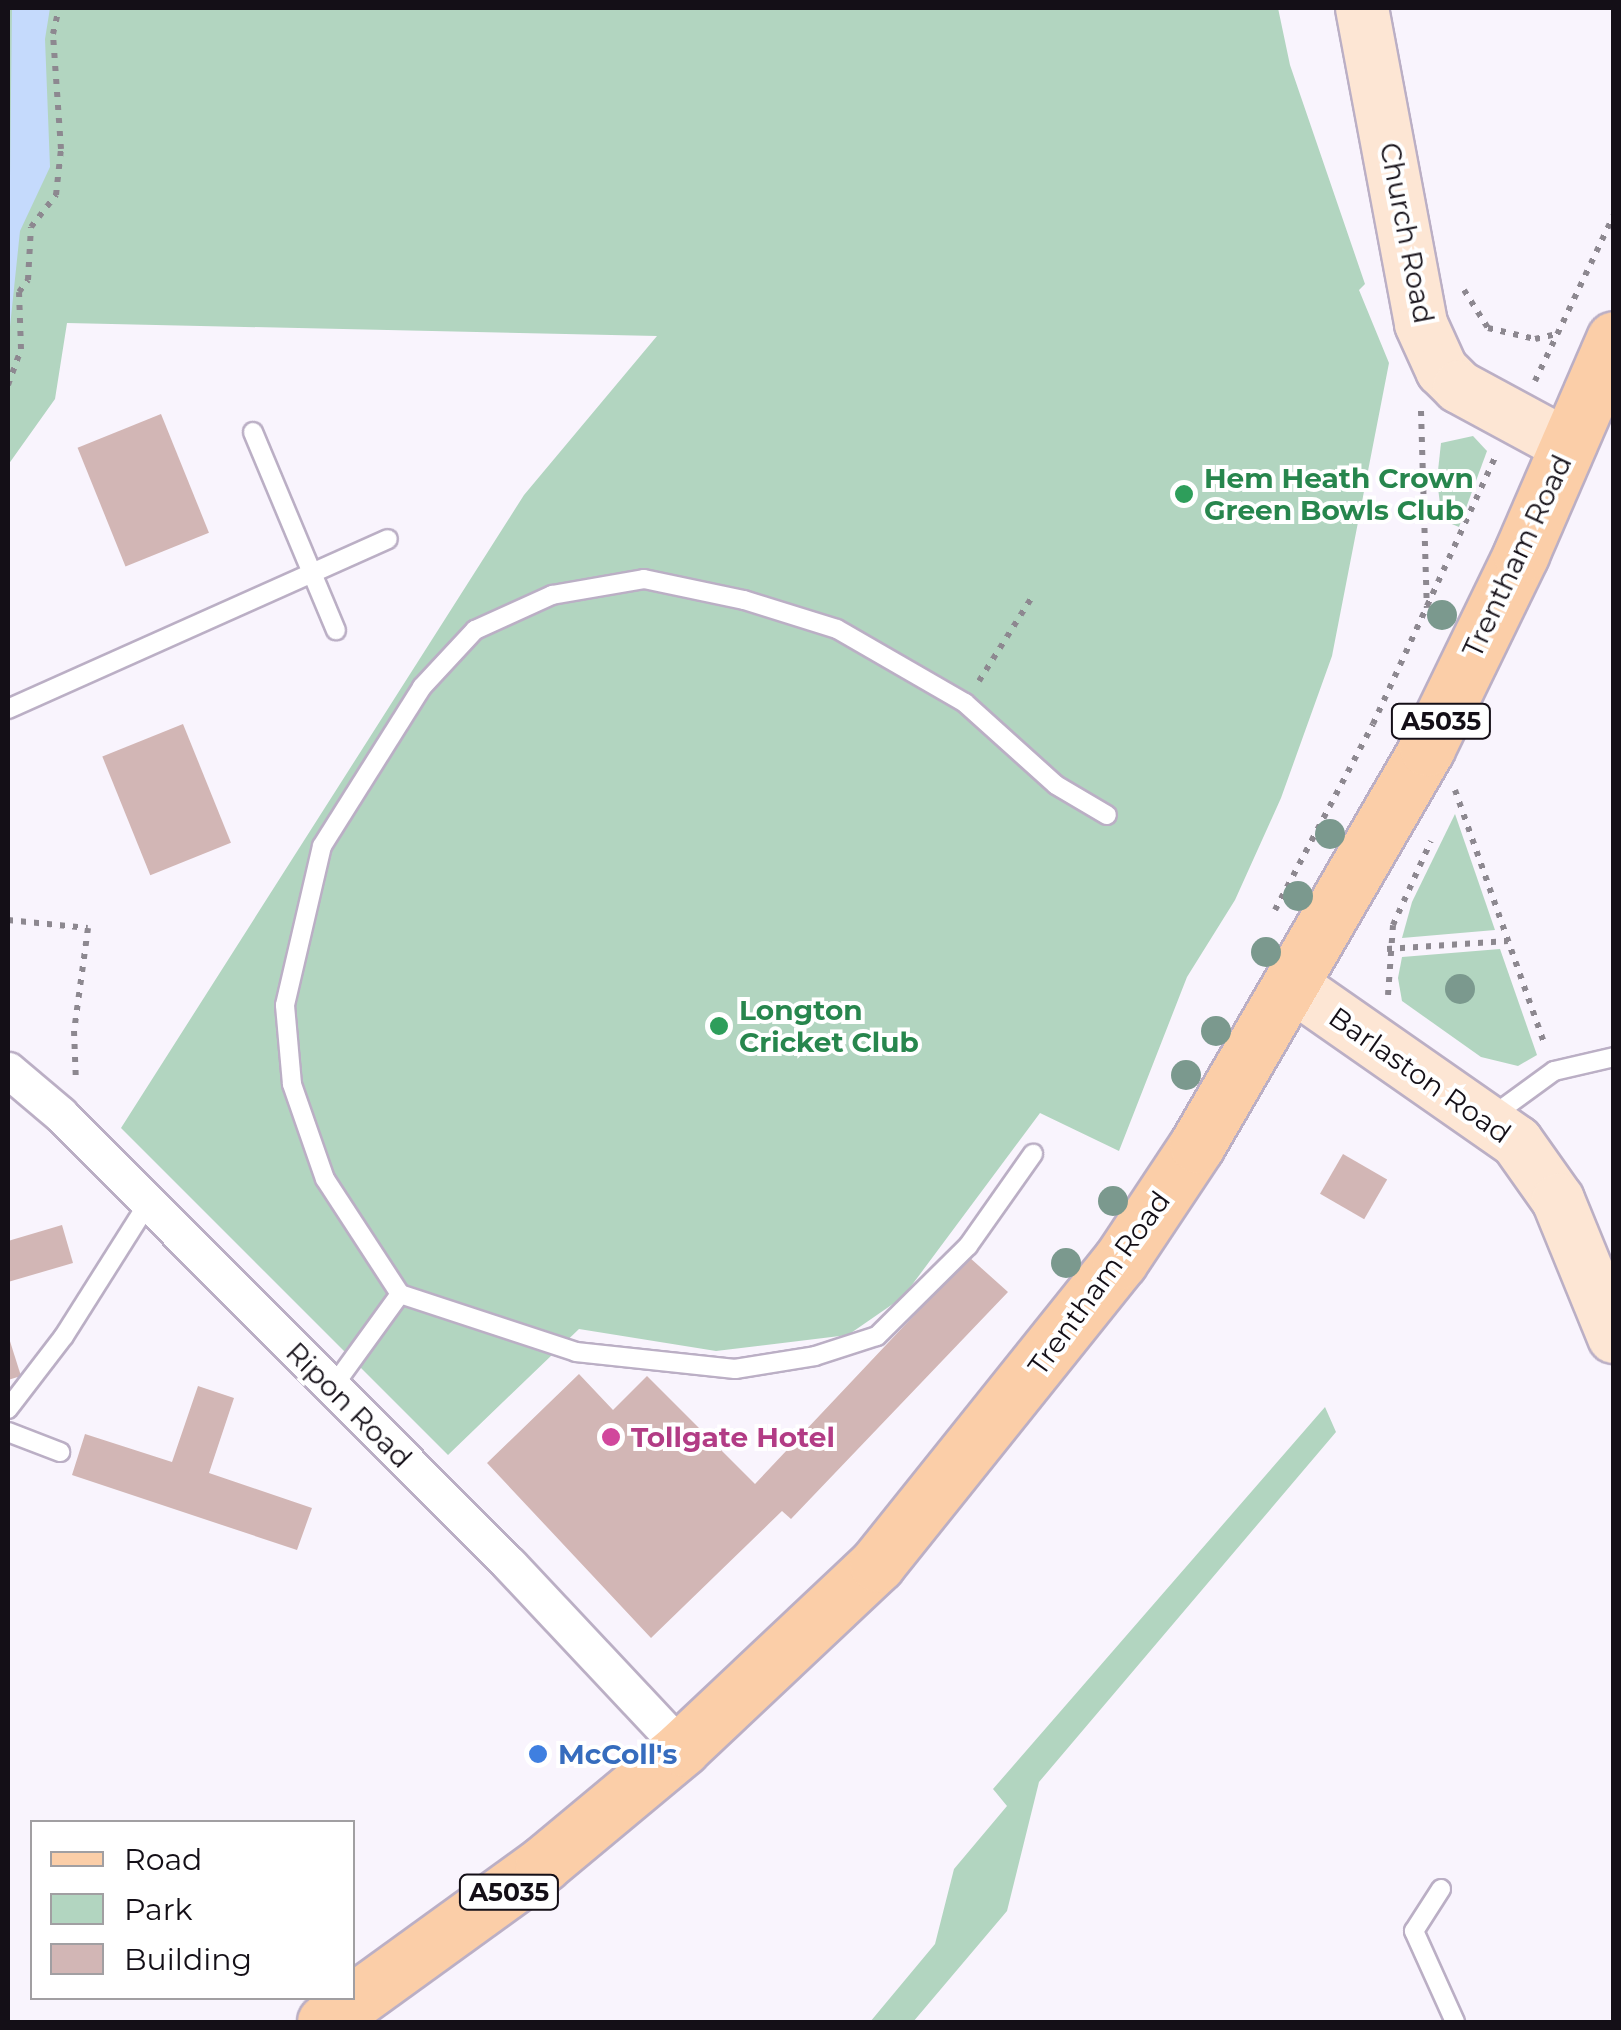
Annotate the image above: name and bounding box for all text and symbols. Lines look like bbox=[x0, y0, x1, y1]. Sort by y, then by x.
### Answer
street label: Church Road bbox=[1373, 140, 1441, 326]
street label: Trentham Road bbox=[1455, 449, 1579, 663]
place label: Hem Heath Crown Green Bowls Club bbox=[1204, 461, 1474, 527]
marker: Hem Heath Crown Green Bowls Club bbox=[1173, 483, 1195, 505]
road number: A5035 bbox=[1388, 701, 1494, 741]
place label: Longton Cricket Club bbox=[739, 993, 919, 1059]
street label: Barlaston Road bbox=[1323, 1000, 1517, 1150]
marker: Longton Cricket Club bbox=[708, 1015, 730, 1037]
street label: Trentham Road bbox=[1021, 1184, 1177, 1382]
street label: Ripon Road bbox=[279, 1335, 419, 1475]
place label: Tollgate Hotel bbox=[631, 1420, 835, 1454]
marker: Tollgate Hotel bbox=[600, 1426, 622, 1448]
place label: McColl's bbox=[558, 1737, 677, 1771]
marker: McColl's bbox=[527, 1743, 549, 1765]
legend bbox=[30, 1820, 355, 2000]
text: Road bbox=[124, 1841, 202, 1878]
road number: A5035 bbox=[456, 1872, 562, 1912]
text: Park bbox=[124, 1891, 193, 1928]
text: Building bbox=[124, 1941, 252, 1978]

